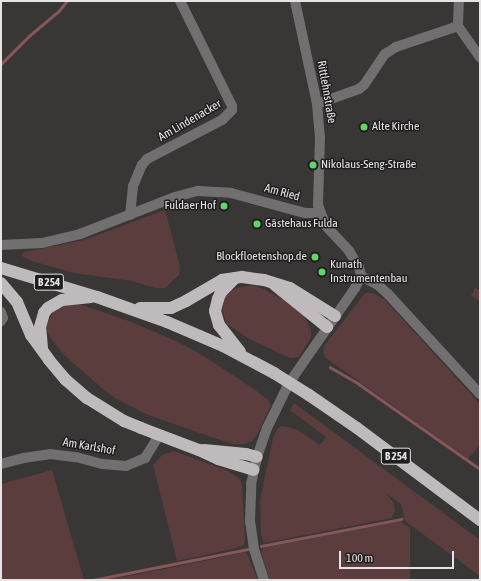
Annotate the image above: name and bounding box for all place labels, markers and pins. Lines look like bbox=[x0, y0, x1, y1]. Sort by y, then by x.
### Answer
place label: Alte Kirche bbox=[372, 120, 419, 134]
marker: Alte Kirche bbox=[359, 122, 369, 132]
place label: Nikolaus-Seng-Straße bbox=[321, 158, 416, 172]
marker: Nikolaus-Seng-Straße bbox=[308, 160, 318, 170]
place label: Fuldaer Hof bbox=[165, 199, 216, 213]
marker: Fuldaer Hof bbox=[219, 201, 229, 211]
place label: Gästehaus Fulda bbox=[265, 217, 338, 231]
marker: Gästehaus Fulda bbox=[252, 219, 262, 229]
place label: Blockfloetenshop.de bbox=[216, 250, 307, 264]
marker: Blockfloetenshop.de bbox=[310, 252, 320, 262]
place label: Kunath Instrumentenbau bbox=[330, 258, 407, 286]
marker: Kunath Instrumentenbau bbox=[317, 267, 327, 277]

